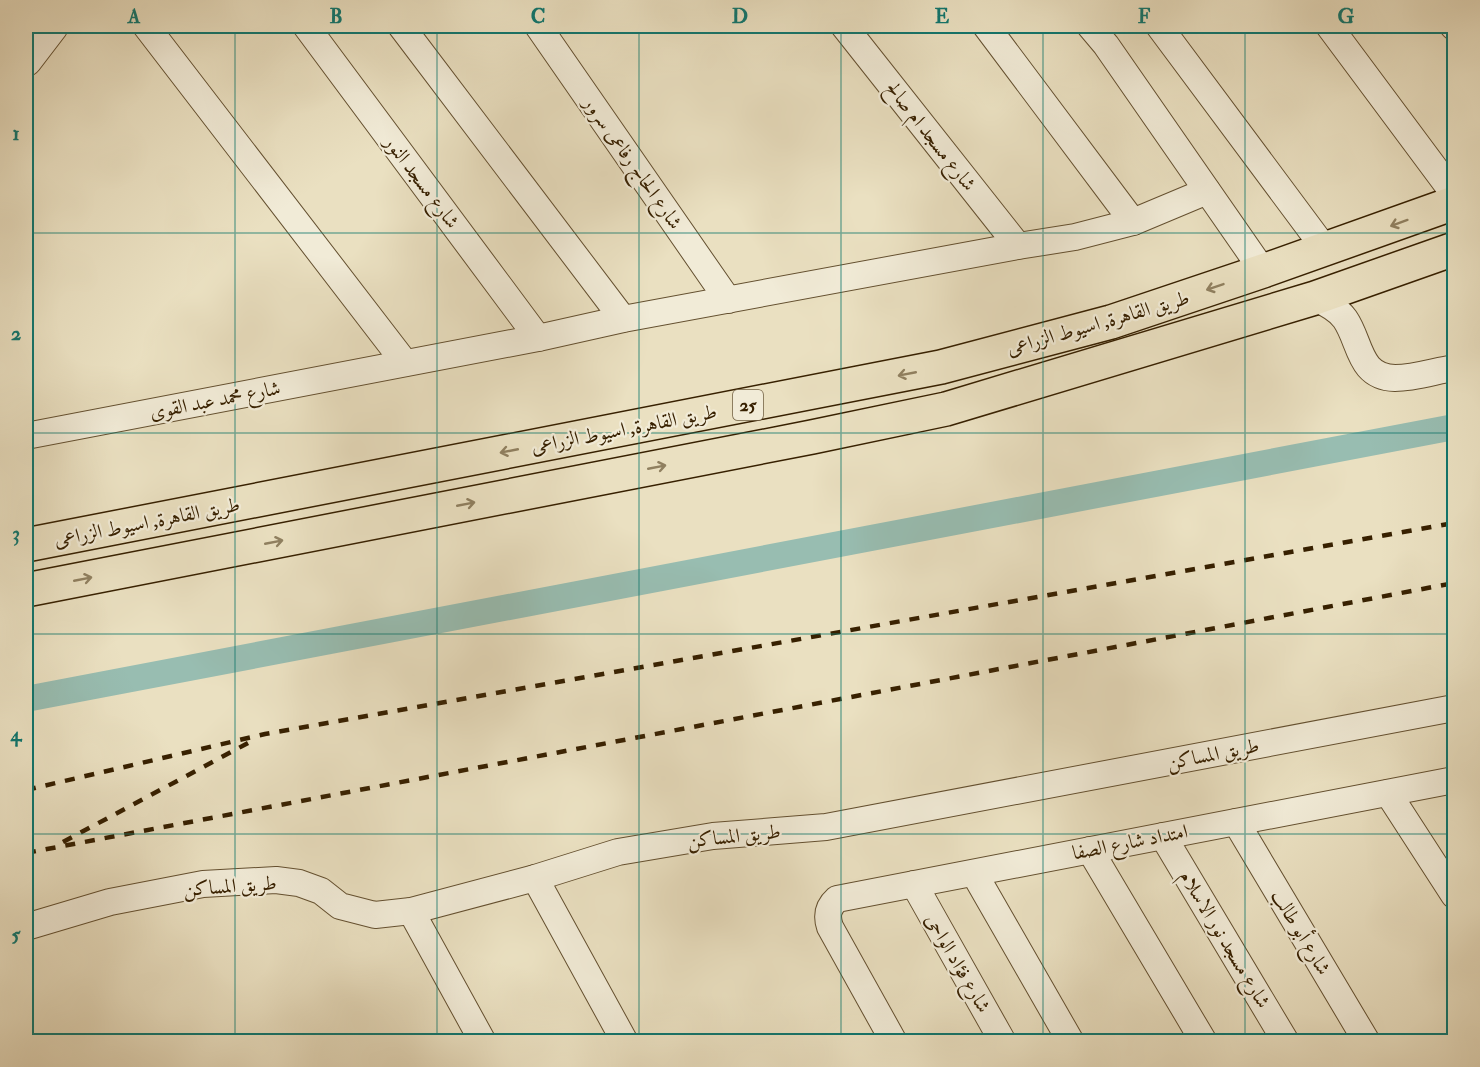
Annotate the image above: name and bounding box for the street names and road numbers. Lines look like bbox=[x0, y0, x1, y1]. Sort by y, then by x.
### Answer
street label: شارع مسجد ام صالح bbox=[876, 76, 982, 199]
street label: شارع الحاج رفاعى سرور bbox=[573, 90, 688, 237]
street label: شارع مسجد النور bbox=[374, 129, 465, 236]
street label: طريق القاهرة, اسيوط الزراعى bbox=[1004, 285, 1192, 361]
street label: شارع محمد عبد القوى bbox=[147, 375, 284, 430]
road number: 25 bbox=[733, 390, 763, 420]
street label: طريق القاهرة, اسيوط الزراعى bbox=[529, 399, 719, 459]
street label: طريق القاهرة, اسيوط الزراعى bbox=[52, 492, 242, 552]
street label: طريق المساكن bbox=[1165, 733, 1262, 776]
street label: طريق المساكن bbox=[686, 819, 782, 854]
street label: امتداد شارع الصفا bbox=[1070, 819, 1191, 870]
street label: شارع مسجد نور الاسلام bbox=[1170, 865, 1276, 1015]
street label: طريق المساكن bbox=[182, 870, 278, 903]
street label: شارع أبو طالب bbox=[1261, 884, 1338, 982]
street label: شارع فؤاد الواحى bbox=[915, 909, 996, 1019]

